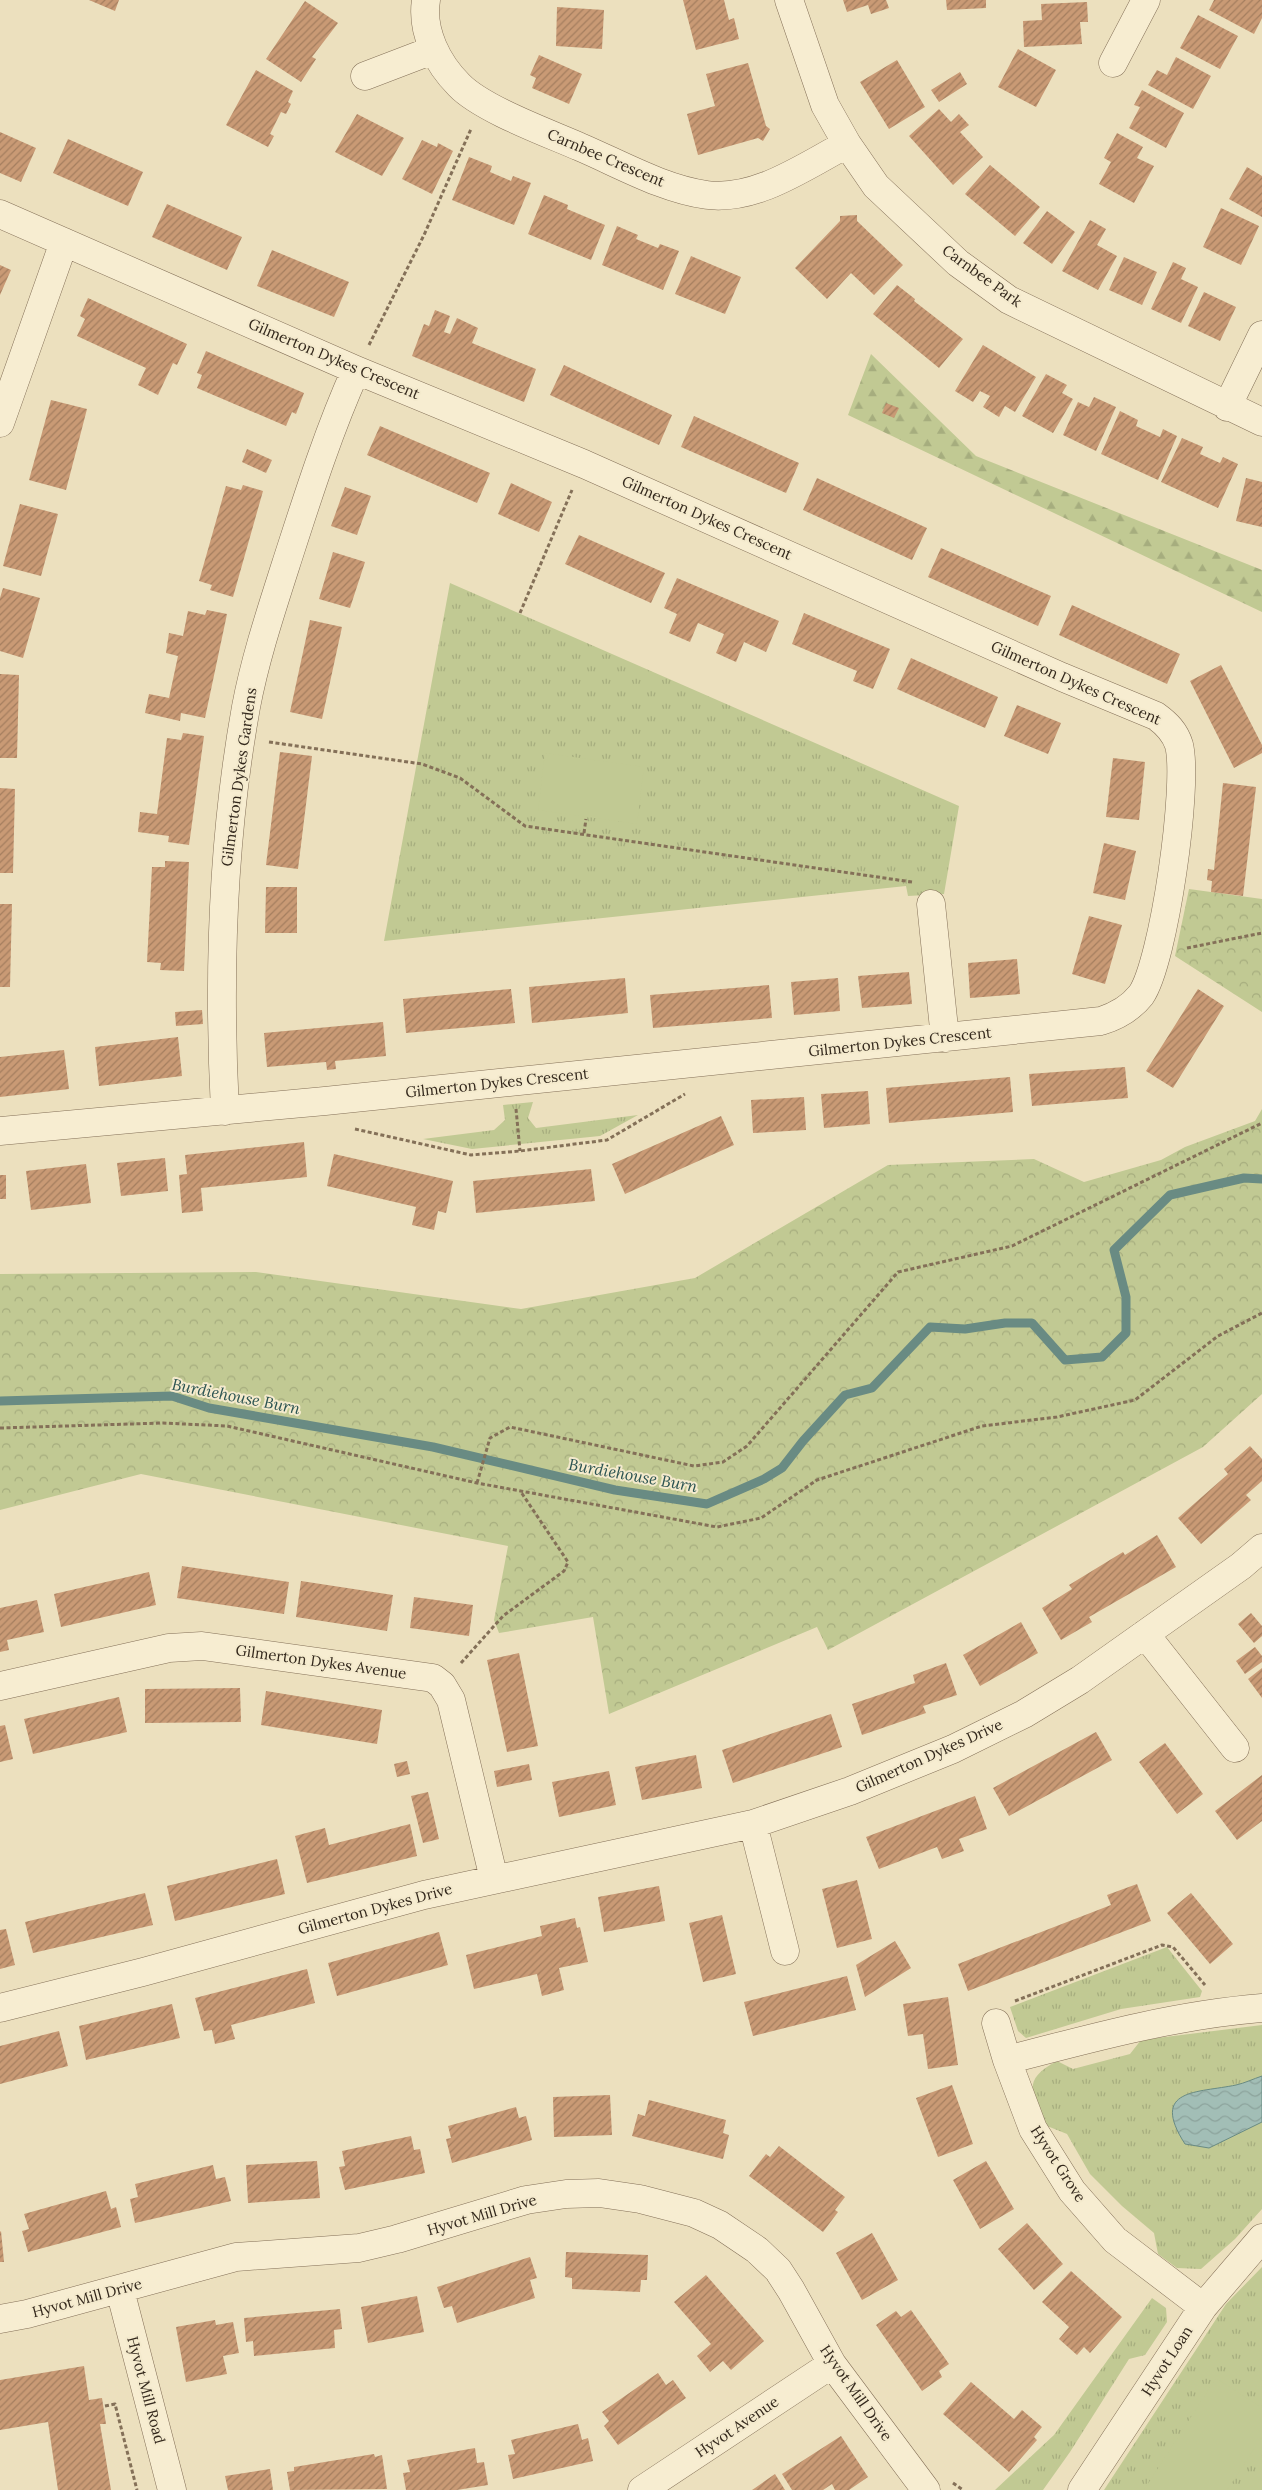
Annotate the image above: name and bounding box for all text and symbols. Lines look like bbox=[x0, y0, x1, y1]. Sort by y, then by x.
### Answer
street label: Carnbee Crescent bbox=[545, 124, 668, 191]
street label: Carnbee Park bbox=[939, 240, 1026, 311]
street label: Gilmerton Dykes Crescent bbox=[246, 314, 423, 403]
street label: Gilmerton Dykes Crescent bbox=[619, 471, 795, 564]
street label: Gilmerton Dykes Crescent bbox=[988, 636, 1164, 729]
street label: Gilmerton Dykes Gardens bbox=[217, 686, 260, 867]
street label: Gilmerton Dykes Crescent bbox=[807, 1022, 993, 1061]
street label: Gilmerton Dykes Crescent bbox=[404, 1063, 590, 1102]
water label: Burdiehouse Burn bbox=[170, 1374, 302, 1418]
water label: Burdiehouse Burn bbox=[567, 1454, 699, 1496]
street label: Gilmerton Dykes Avenue bbox=[234, 1640, 408, 1683]
street label: Gilmerton Dykes Drive bbox=[852, 1715, 1005, 1797]
street label: Gilmerton Dykes Drive bbox=[296, 1879, 454, 1938]
street label: Hyvot Grove bbox=[1027, 2122, 1090, 2206]
street label: Hyvot Mill Drive bbox=[425, 2190, 539, 2239]
street label: Hyvot Mill Drive bbox=[30, 2274, 144, 2321]
street label: Hyvot Loan bbox=[1137, 2322, 1196, 2399]
street label: Hyvot Mill Road bbox=[123, 2334, 170, 2446]
street label: Hyvot Mill Drive bbox=[816, 2341, 897, 2444]
street label: Hyvot Avenue bbox=[691, 2392, 782, 2461]

